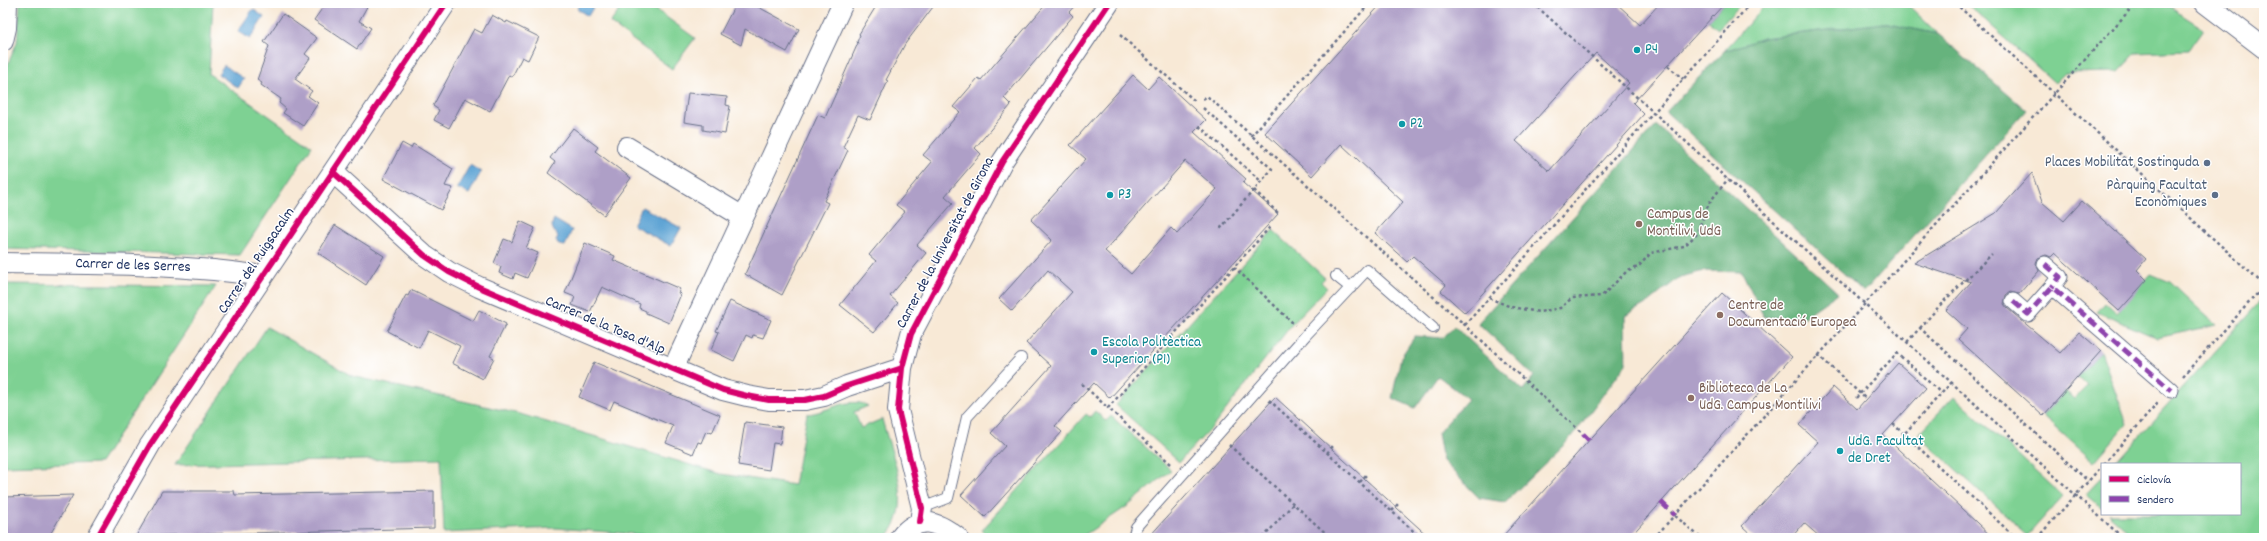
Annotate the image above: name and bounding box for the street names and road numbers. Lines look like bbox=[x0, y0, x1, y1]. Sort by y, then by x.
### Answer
street label: Carrer de la Universitat de Girona bbox=[891, 152, 1001, 333]
street label: Carrer del Puigsacalm bbox=[213, 203, 301, 319]
street label: Carrer de les Serres bbox=[75, 253, 191, 279]
street label: Carrer de la Tosa d'Alp bbox=[541, 291, 669, 361]

